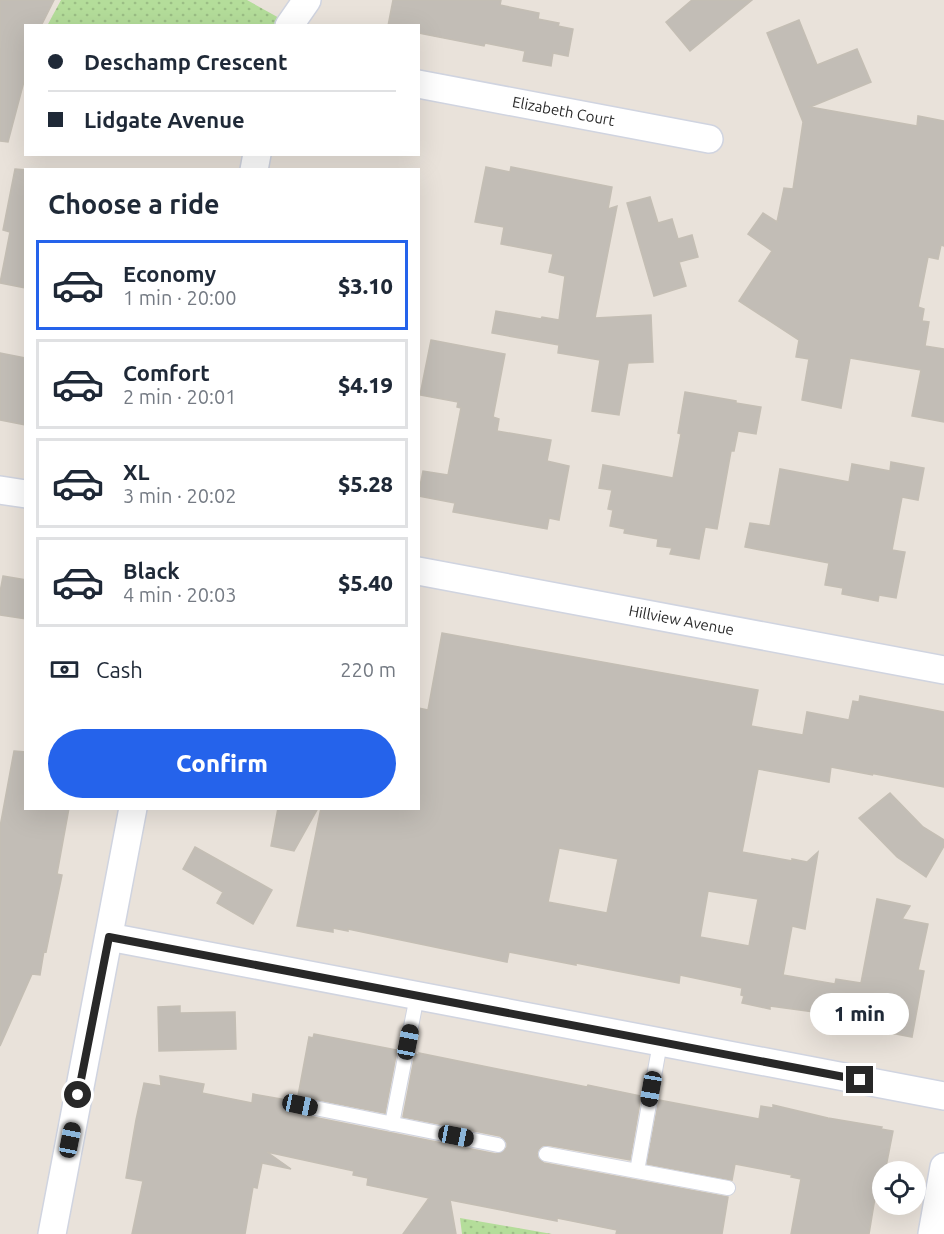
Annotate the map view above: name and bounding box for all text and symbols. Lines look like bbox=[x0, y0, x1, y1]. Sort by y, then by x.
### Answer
text: Deschamp Crescent bbox=[84, 49, 287, 74]
street label: Elizabeth Court bbox=[511, 93, 616, 129]
text: Lidgate Avenue bbox=[84, 107, 245, 132]
text: Choose a ride bbox=[48, 189, 220, 219]
icon: car bbox=[51, 258, 105, 312]
text: Economy bbox=[123, 261, 216, 286]
text: $3.10 bbox=[338, 273, 393, 298]
text: 1 min · 20:00 bbox=[123, 286, 237, 309]
icon: car bbox=[51, 357, 105, 411]
text: Comfort bbox=[123, 360, 210, 385]
text: $4.19 bbox=[338, 372, 393, 397]
text: 2 min · 20:01 bbox=[123, 385, 237, 408]
icon: car bbox=[51, 456, 105, 510]
text: XL bbox=[123, 459, 150, 484]
text: $5.28 bbox=[338, 471, 393, 496]
text: 3 min · 20:02 bbox=[123, 484, 237, 507]
icon: car bbox=[51, 555, 105, 609]
text: Black bbox=[123, 558, 180, 583]
text: $5.40 bbox=[338, 570, 393, 595]
text: 4 min · 20:03 bbox=[123, 583, 237, 606]
street label: Hillview Avenue bbox=[627, 602, 736, 638]
icon: cash bbox=[48, 653, 81, 686]
text: Cash bbox=[96, 657, 143, 682]
text: 220 m bbox=[340, 658, 396, 681]
button: Confirm bbox=[48, 729, 396, 798]
callout: 1 min bbox=[810, 993, 910, 1035]
text: 1 min bbox=[834, 1002, 885, 1025]
car bbox=[396, 1023, 420, 1061]
route end bbox=[846, 1066, 873, 1093]
car bbox=[639, 1070, 663, 1108]
route start bbox=[64, 1081, 91, 1108]
car bbox=[281, 1092, 319, 1118]
car bbox=[58, 1121, 82, 1159]
car bbox=[437, 1124, 475, 1148]
map controls bbox=[872, 1161, 926, 1215]
button: locate bbox=[872, 1161, 926, 1215]

